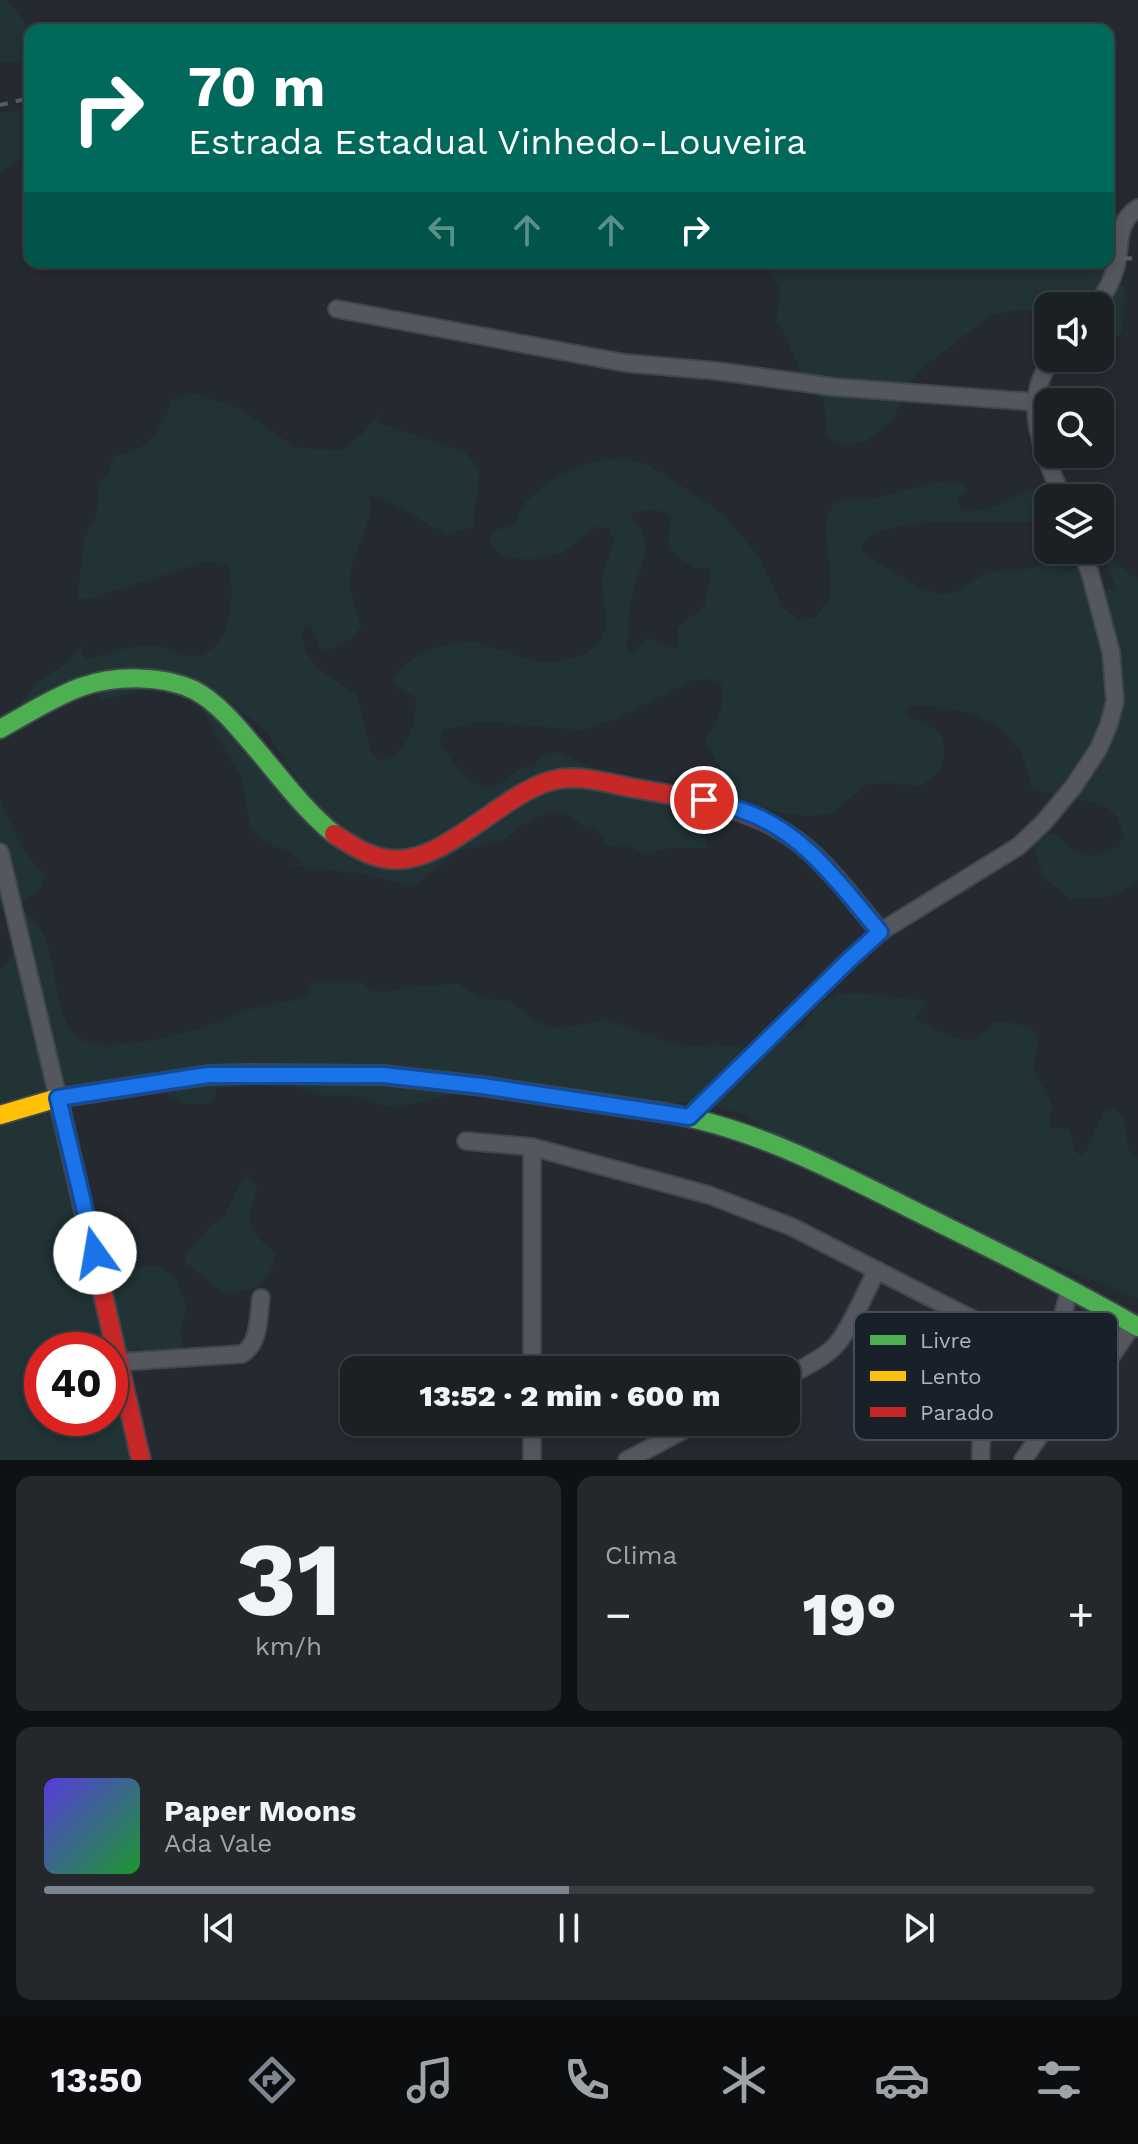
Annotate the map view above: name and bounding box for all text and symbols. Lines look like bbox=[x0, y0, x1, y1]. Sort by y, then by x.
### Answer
text: 70 m bbox=[188, 54, 325, 120]
icon: right bbox=[56, 56, 160, 160]
text: Estrada Estadual Vinhedo-Louveira bbox=[188, 121, 807, 163]
icon: left bbox=[421, 208, 465, 252]
icon: ahead bbox=[505, 208, 549, 252]
icon: ahead bbox=[589, 208, 633, 252]
icon: right bbox=[673, 208, 717, 252]
map controls bbox=[1034, 292, 1114, 564]
button: sound bbox=[1034, 292, 1114, 372]
button: search bbox=[1034, 388, 1114, 468]
button: layers bbox=[1034, 484, 1114, 564]
pin bbox=[670, 766, 738, 834]
icon: arrive bbox=[682, 778, 726, 822]
position arrow bbox=[53, 1211, 137, 1295]
legend bbox=[854, 1312, 1118, 1440]
text: Livre bbox=[920, 1328, 972, 1353]
speed limit sign: 40 bbox=[24, 1332, 128, 1436]
text: Lento bbox=[920, 1364, 981, 1389]
text: 13:52 · 2 min · 600 m bbox=[420, 1378, 720, 1413]
text: Parado bbox=[920, 1400, 994, 1425]
text: 31 bbox=[235, 1518, 342, 1640]
text: Clima bbox=[605, 1540, 677, 1570]
text: 19° bbox=[802, 1579, 897, 1650]
text: − bbox=[605, 1589, 632, 1641]
text: + bbox=[1067, 1589, 1094, 1641]
text: km/h bbox=[255, 1631, 322, 1661]
text: Paper Moons bbox=[164, 1793, 356, 1828]
text: Ada Vale bbox=[164, 1828, 272, 1858]
icon: previous bbox=[197, 1906, 241, 1950]
icon: pause bbox=[547, 1906, 591, 1950]
icon: next bbox=[897, 1906, 941, 1950]
icon: directions bbox=[244, 2052, 300, 2108]
icon: music bbox=[402, 2052, 458, 2108]
icon: phone bbox=[559, 2052, 615, 2108]
icon: climate bbox=[716, 2052, 772, 2108]
icon: car bbox=[874, 2052, 930, 2108]
icon: filters bbox=[1031, 2052, 1087, 2108]
text: 13:50 bbox=[51, 2059, 143, 2101]

